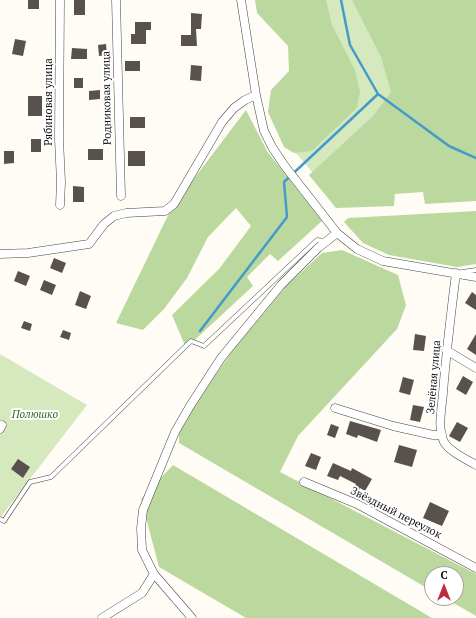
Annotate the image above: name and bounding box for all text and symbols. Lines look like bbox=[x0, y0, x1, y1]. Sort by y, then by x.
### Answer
street label: Родниковая улица bbox=[100, 51, 114, 145]
street label: Рябиновая улица bbox=[42, 58, 56, 146]
street label: Зелёная улица bbox=[424, 340, 444, 414]
park label: Полюшко bbox=[12, 408, 58, 422]
street label: Звёздный переулок bbox=[348, 484, 444, 542]
north arrow bbox=[424, 566, 464, 606]
text: С bbox=[440, 568, 448, 582]

